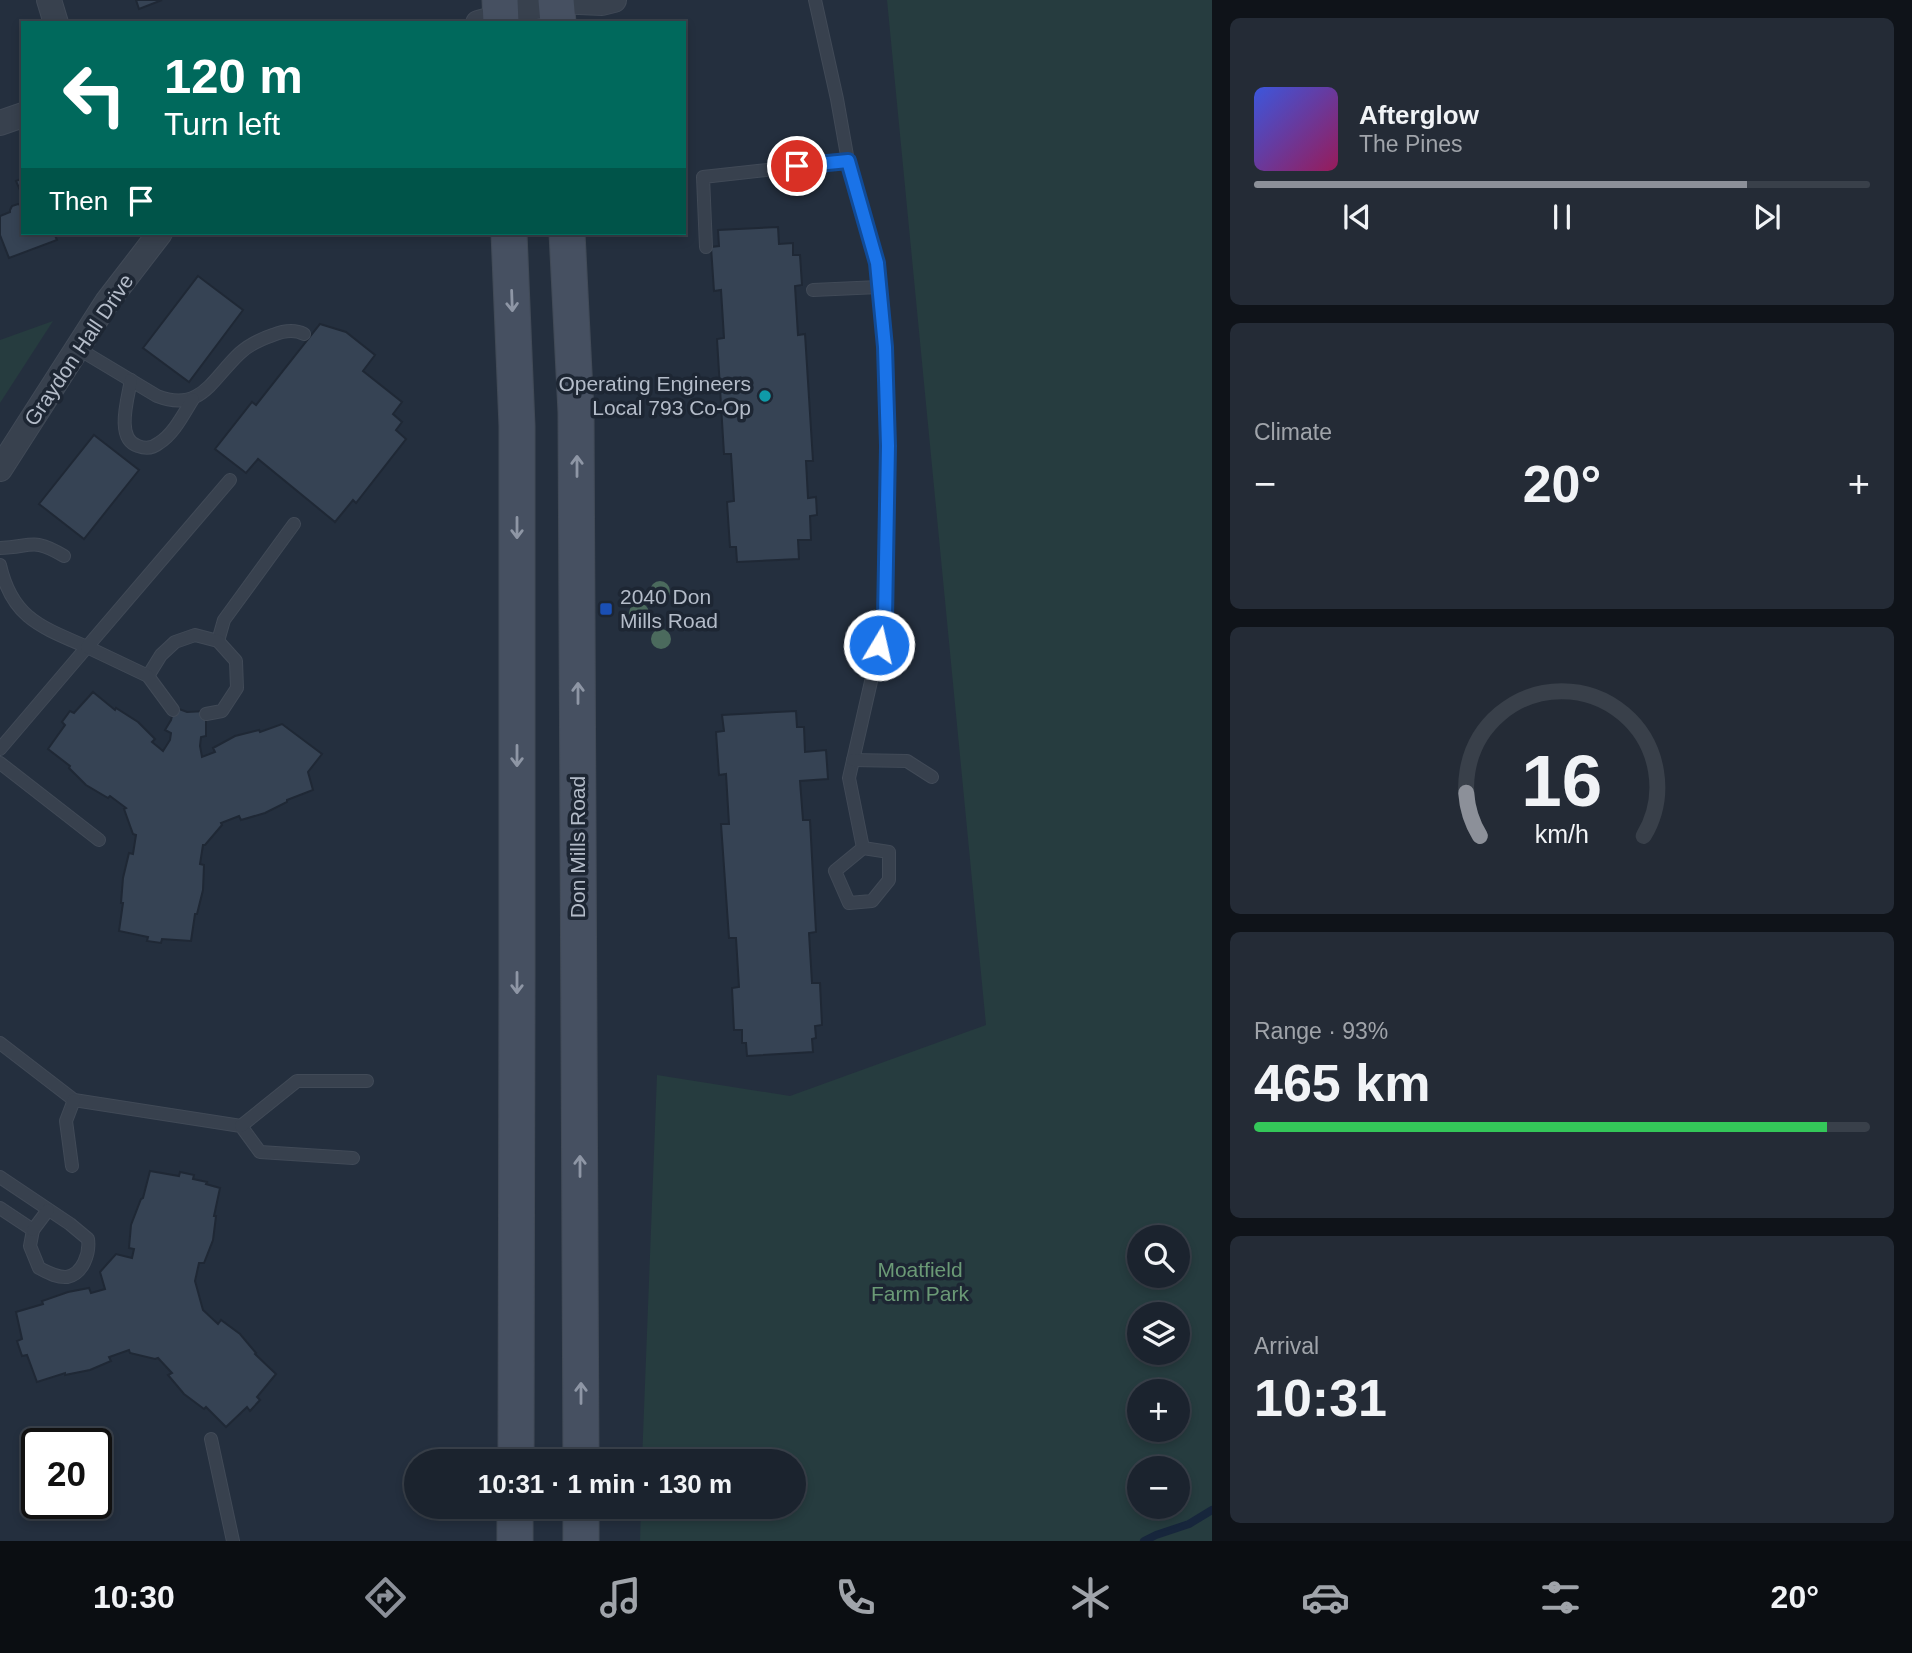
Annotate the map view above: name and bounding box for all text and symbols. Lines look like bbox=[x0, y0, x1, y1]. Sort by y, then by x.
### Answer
icon: left bbox=[49, 49, 140, 140]
text: 120 m bbox=[164, 49, 303, 103]
text: Afterglow bbox=[1359, 100, 1479, 130]
text: Turn left bbox=[164, 106, 280, 142]
text: The Pines bbox=[1359, 131, 1463, 157]
pin bbox=[767, 136, 827, 196]
icon: arrive bbox=[778, 147, 816, 185]
icon: arrive bbox=[122, 182, 160, 220]
text: Then bbox=[49, 186, 108, 216]
icon: previous bbox=[1338, 198, 1376, 236]
icon: pause bbox=[1543, 198, 1581, 236]
icon: next bbox=[1748, 198, 1786, 236]
street label: Graydon Hall Drive bbox=[19, 270, 138, 430]
one-way arrow bbox=[505, 289, 519, 312]
place label: Operating Engineers Local 793 Co-Op bbox=[558, 372, 751, 419]
marker: Operating Engineers Local 793 Co-Op bbox=[757, 388, 773, 404]
text: Climate bbox=[1254, 419, 1332, 445]
one-way arrow bbox=[570, 454, 584, 477]
text: 20° bbox=[1523, 455, 1601, 513]
text: − bbox=[1254, 463, 1276, 505]
text: + bbox=[1848, 463, 1870, 505]
one-way arrow bbox=[510, 517, 524, 540]
place label: 2040 Don Mills Road bbox=[620, 585, 718, 632]
marker: 2040 Don Mills Road bbox=[598, 601, 614, 617]
position arrow bbox=[842, 608, 916, 682]
one-way arrow bbox=[571, 682, 585, 705]
text: 16 bbox=[1522, 741, 1602, 822]
one-way arrow bbox=[510, 744, 524, 767]
street label: Don Mills Road bbox=[566, 776, 589, 918]
text: km/h bbox=[1535, 820, 1589, 848]
one-way arrow bbox=[510, 972, 524, 995]
text: Range · 93% bbox=[1254, 1018, 1388, 1044]
text: 465 km bbox=[1254, 1054, 1430, 1112]
one-way arrow bbox=[573, 1154, 587, 1177]
map controls bbox=[1127, 1225, 1190, 1519]
button: search bbox=[1127, 1225, 1190, 1288]
park label: Moatfield Farm Park bbox=[871, 1258, 969, 1305]
button: layers bbox=[1127, 1302, 1190, 1365]
text: Arrival bbox=[1254, 1333, 1319, 1359]
text: 10:31 bbox=[1254, 1369, 1387, 1427]
button: + bbox=[1127, 1379, 1190, 1442]
one-way arrow bbox=[574, 1382, 588, 1405]
speed limit sign: 20 bbox=[21, 1428, 112, 1519]
button: − bbox=[1127, 1456, 1190, 1519]
text: 10:31 · 1 min · 130 m bbox=[478, 1469, 732, 1499]
icon: directions bbox=[361, 1573, 410, 1622]
icon: music bbox=[596, 1573, 645, 1622]
icon: phone bbox=[831, 1573, 880, 1622]
icon: climate bbox=[1066, 1573, 1115, 1622]
icon: car bbox=[1301, 1573, 1350, 1622]
icon: filters bbox=[1536, 1573, 1585, 1622]
text: 10:30 bbox=[93, 1579, 175, 1615]
text: 20° bbox=[1771, 1579, 1819, 1615]

